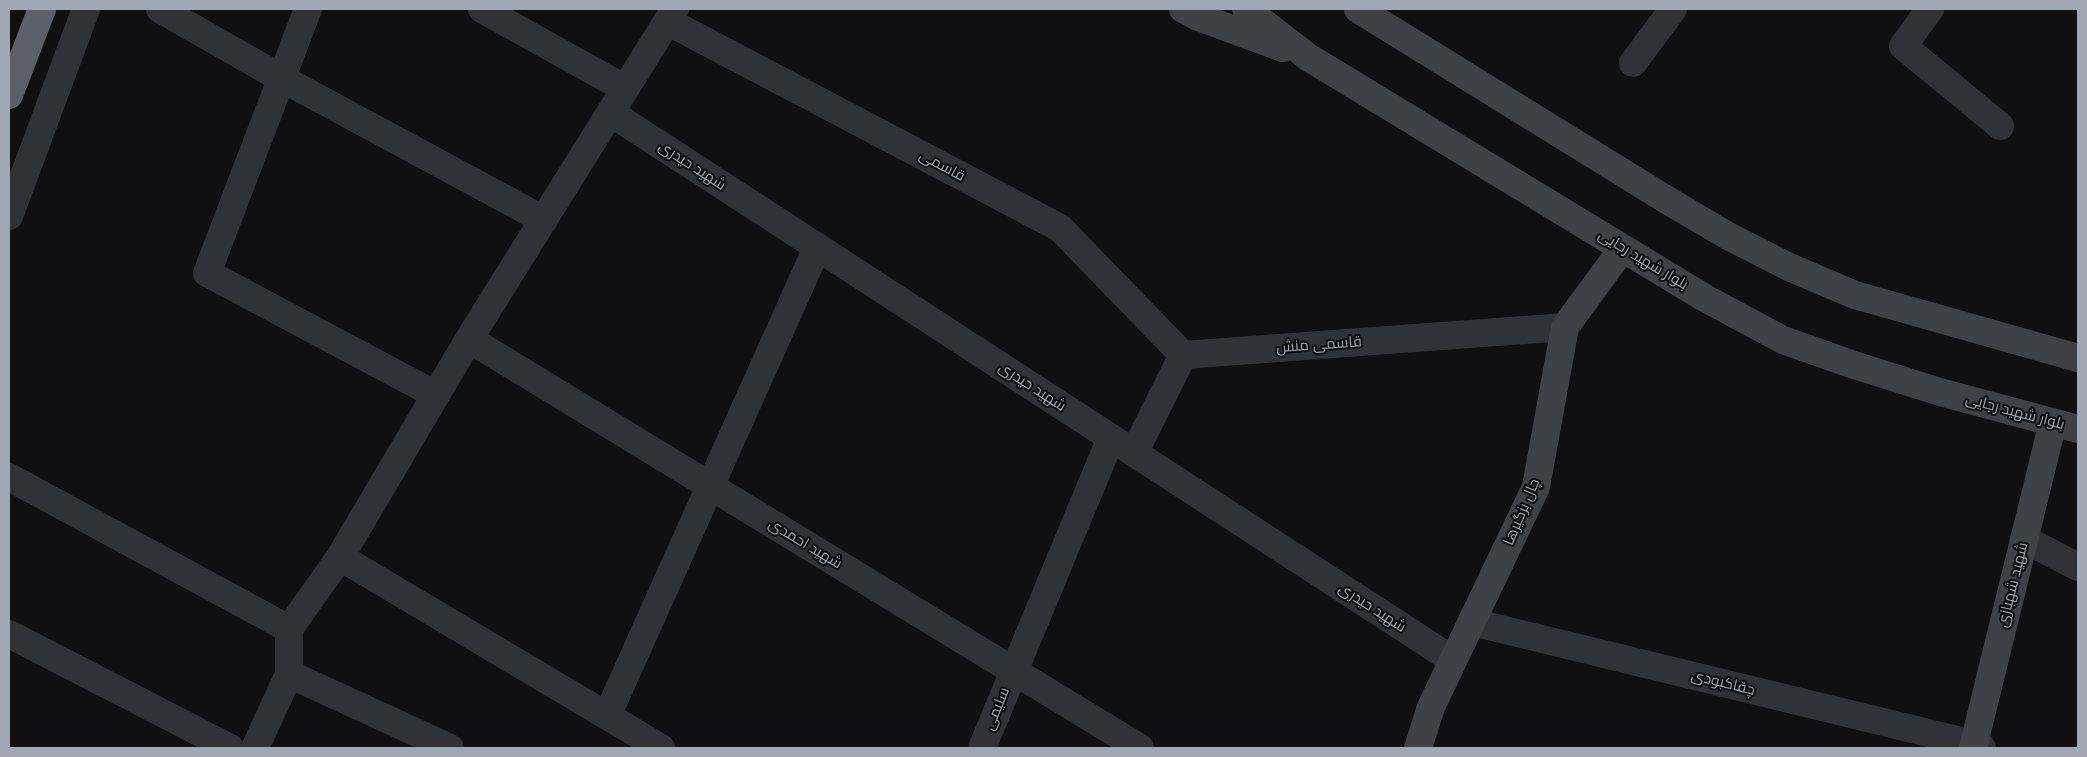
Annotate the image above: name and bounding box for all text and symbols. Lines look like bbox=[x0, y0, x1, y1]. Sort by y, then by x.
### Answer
street label: شهید حیدری bbox=[655, 138, 729, 194]
street label: قاسمی bbox=[916, 146, 968, 186]
street label: بلوار شهید رجایی bbox=[1595, 226, 1691, 294]
street label: قاسمی منش bbox=[1275, 333, 1363, 357]
street label: شهید حیدری bbox=[995, 359, 1069, 415]
street label: بلوار شهید رجایی bbox=[1963, 390, 2067, 434]
street label: چال بزگیرها bbox=[1500, 476, 1544, 548]
street label: شهید احمدی bbox=[765, 515, 845, 573]
street label: شهید شهبازی bbox=[1994, 540, 2032, 630]
street label: شهید حیدری bbox=[1335, 580, 1409, 636]
street label: چقاکبودی bbox=[1689, 666, 1757, 700]
street label: سلیمی bbox=[980, 685, 1014, 733]

